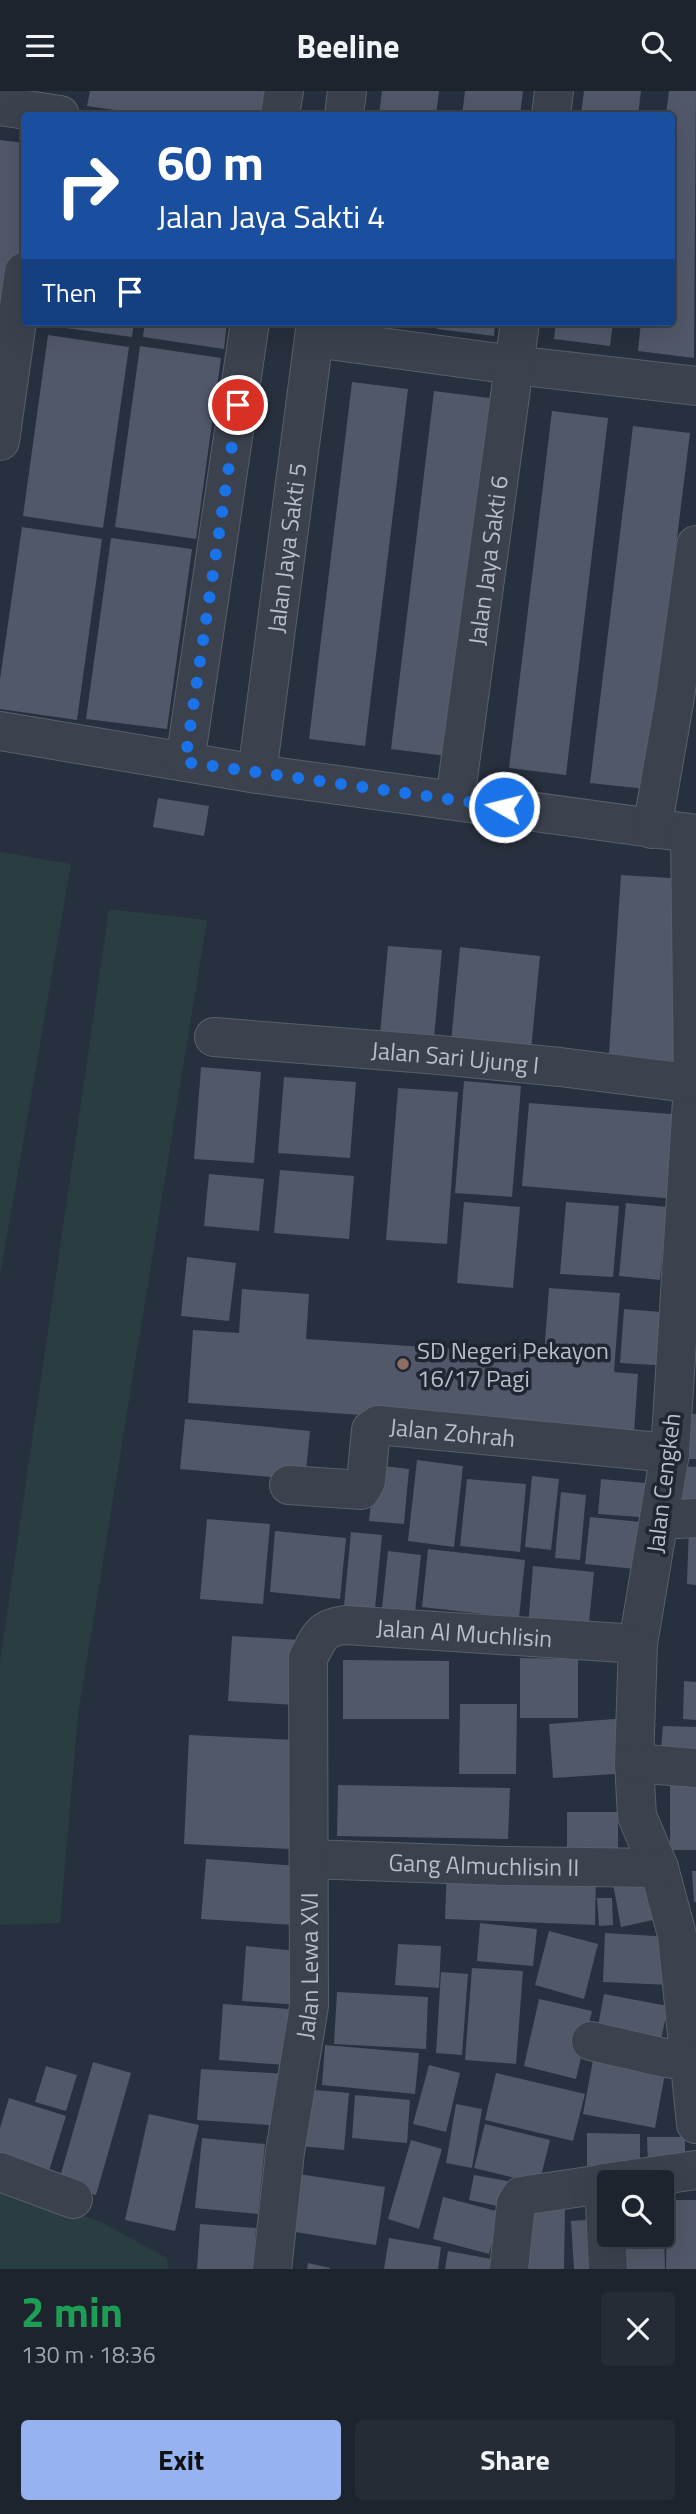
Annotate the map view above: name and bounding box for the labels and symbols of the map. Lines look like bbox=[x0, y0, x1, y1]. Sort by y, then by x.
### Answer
pin bbox=[208, 375, 268, 435]
street label: Jalan Jaya Sakti 5 bbox=[258, 461, 315, 635]
street label: Jalan Jaya Sakti 6 bbox=[458, 473, 517, 647]
position arrow bbox=[467, 770, 541, 844]
street label: Jalan Sari Ujung I bbox=[370, 1032, 541, 1083]
place label: SD Negeri Pekayon 16/17 Pagi bbox=[417, 1332, 609, 1396]
marker: SD Negeri Pekayon 16/17 Pagi bbox=[395, 1356, 411, 1372]
street label: Jalan Zohrah bbox=[388, 1408, 517, 1456]
street label: Jalan Cengkeh bbox=[637, 1411, 689, 1555]
street label: Jalan Al Muchlisin bbox=[375, 1609, 553, 1656]
street label: Gang Almuchlisin II bbox=[388, 1844, 579, 1885]
street label: Jalan Lewa XVI bbox=[286, 1892, 327, 2042]

